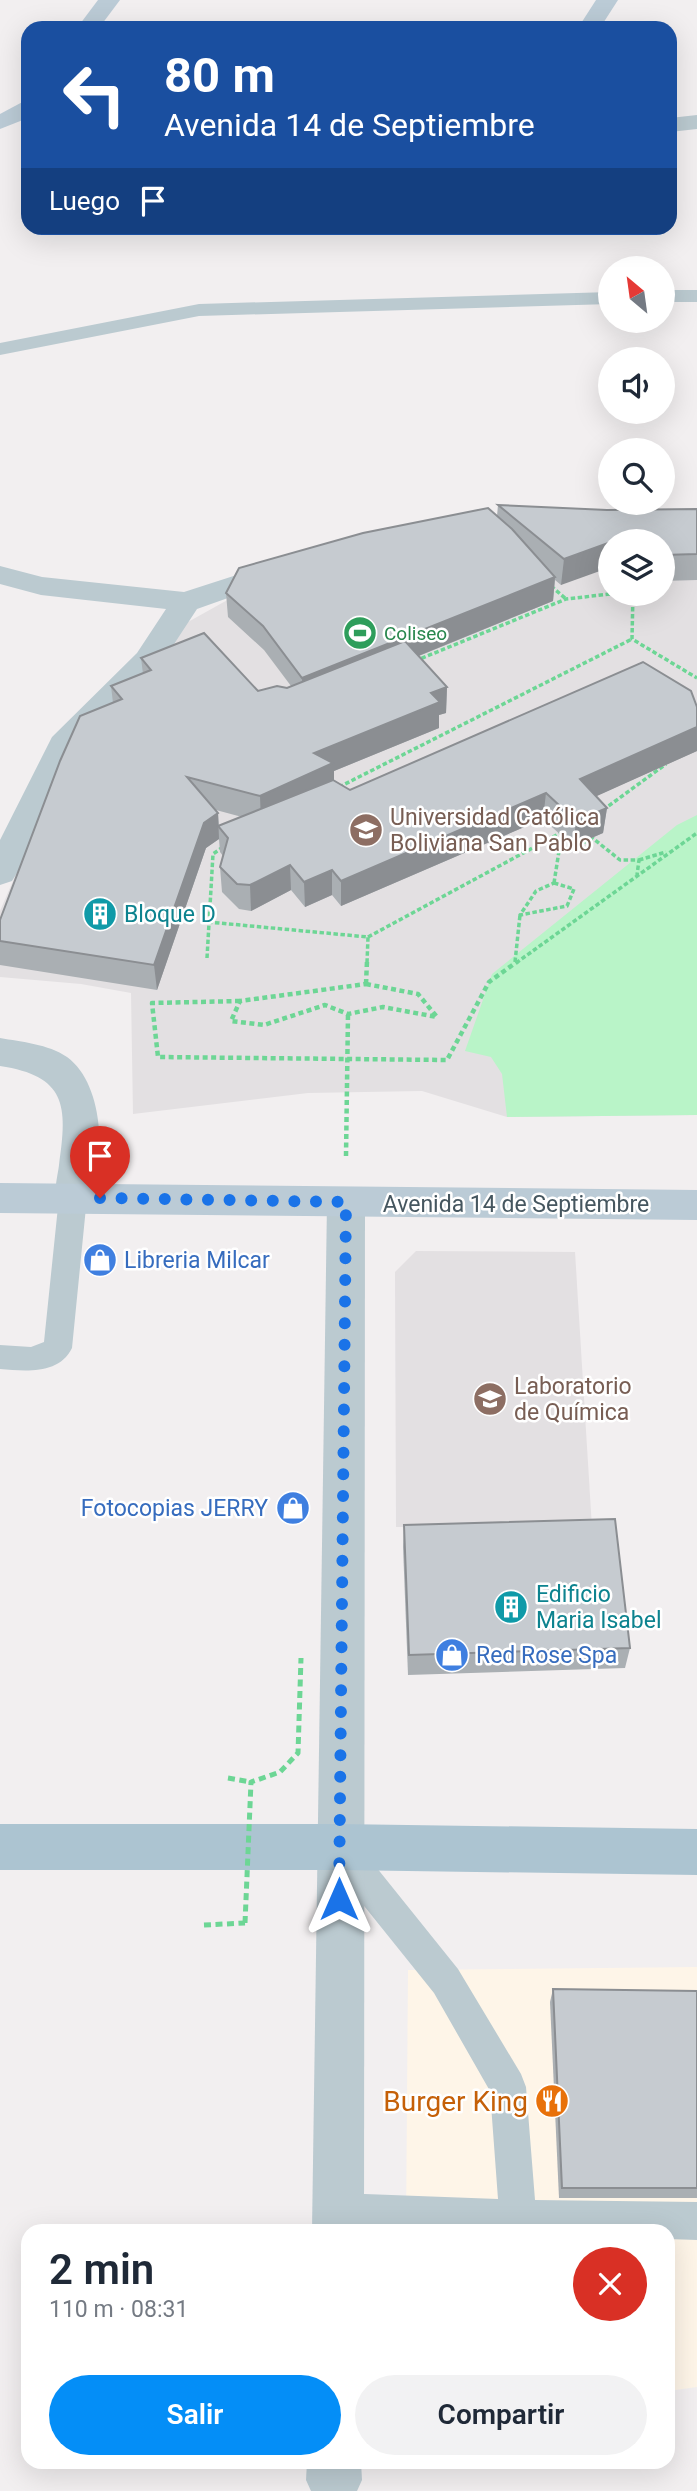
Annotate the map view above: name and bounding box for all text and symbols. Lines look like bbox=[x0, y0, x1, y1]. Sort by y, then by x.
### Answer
text: 80 m bbox=[164, 47, 275, 104]
icon: left bbox=[49, 49, 140, 140]
text: Avenida 14 de Septiembre bbox=[164, 106, 535, 144]
icon: arrive bbox=[134, 182, 172, 220]
text: Luego bbox=[49, 186, 120, 216]
north arrow bbox=[598, 256, 676, 332]
map controls bbox=[598, 256, 675, 606]
button: sound bbox=[598, 347, 675, 424]
button: search bbox=[598, 438, 675, 515]
button: layers bbox=[598, 529, 675, 606]
sports icon: Coliseo bbox=[341, 614, 379, 652]
place label: Coliseo bbox=[384, 622, 447, 645]
place label: Universidad Católica Boliviana San Pablo bbox=[390, 804, 599, 857]
school or university icon: Universidad Católica Boliviana San Pablo bbox=[347, 811, 385, 849]
building icon: Bloque D bbox=[81, 895, 119, 933]
place label: Bloque D bbox=[124, 901, 216, 928]
pin bbox=[70, 1126, 130, 1198]
icon: arrive bbox=[81, 1137, 119, 1175]
street label: Avenida 14 de Septiembre bbox=[383, 1191, 649, 1218]
shop icon: Libreria Milcar bbox=[81, 1241, 119, 1279]
place label: Libreria Milcar bbox=[124, 1247, 270, 1274]
place label: Laboratorio de Química bbox=[514, 1373, 632, 1426]
school or university icon: Laboratorio de Química bbox=[471, 1380, 509, 1418]
shop icon: Fotocopias JERRY bbox=[274, 1489, 312, 1527]
place label: Fotocopias JERRY bbox=[81, 1495, 268, 1522]
place label: Edificio Maria Isabel bbox=[536, 1581, 662, 1634]
building icon: Edificio Maria Isabel bbox=[492, 1588, 530, 1626]
shop icon: Red Rose Spa bbox=[433, 1636, 471, 1674]
place label: Red Rose Spa bbox=[476, 1642, 617, 1669]
position arrow bbox=[302, 1862, 376, 1936]
restaurant icon: Burger King bbox=[533, 2082, 571, 2120]
place label: Burger King bbox=[383, 2085, 528, 2118]
text: 2 min bbox=[49, 2245, 154, 2294]
button: close bbox=[573, 2247, 647, 2321]
text: 110 m · 08:31 bbox=[49, 2296, 188, 2323]
button: Salir bbox=[49, 2375, 341, 2455]
button: Compartir bbox=[355, 2375, 647, 2455]

